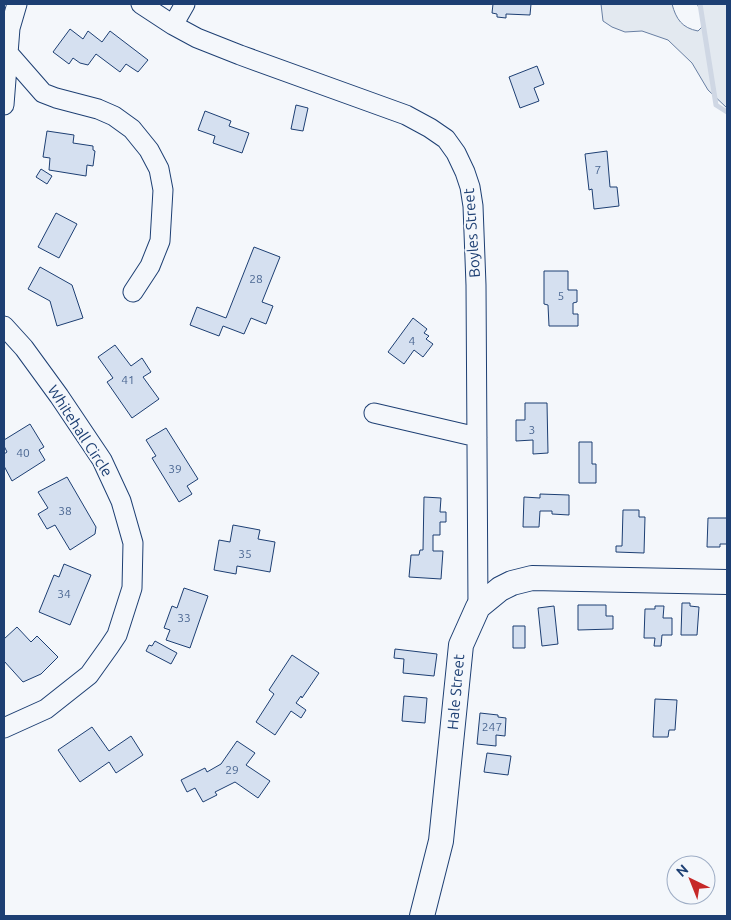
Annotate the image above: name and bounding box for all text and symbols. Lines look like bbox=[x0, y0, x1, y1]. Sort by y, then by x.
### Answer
house number: 7 bbox=[595, 163, 601, 176]
street label: Boyles Street bbox=[460, 188, 483, 278]
house number: 28 bbox=[249, 272, 263, 285]
house number: 5 bbox=[558, 289, 564, 302]
house number: 4 bbox=[409, 334, 416, 347]
house number: 41 bbox=[121, 373, 135, 386]
street label: Whitehall Circle bbox=[45, 382, 116, 480]
house number: 3 bbox=[529, 423, 535, 436]
house number: 40 bbox=[16, 446, 30, 459]
house number: 39 bbox=[168, 462, 182, 475]
house number: 38 bbox=[58, 504, 72, 517]
house number: 35 bbox=[238, 547, 252, 560]
house number: 34 bbox=[57, 587, 71, 600]
house number: 33 bbox=[177, 611, 191, 624]
street label: Hale Street bbox=[444, 653, 467, 730]
house number: 247 bbox=[482, 720, 502, 733]
house number: 29 bbox=[225, 763, 239, 776]
north arrow bbox=[666, 855, 716, 905]
text: N bbox=[673, 861, 691, 880]

